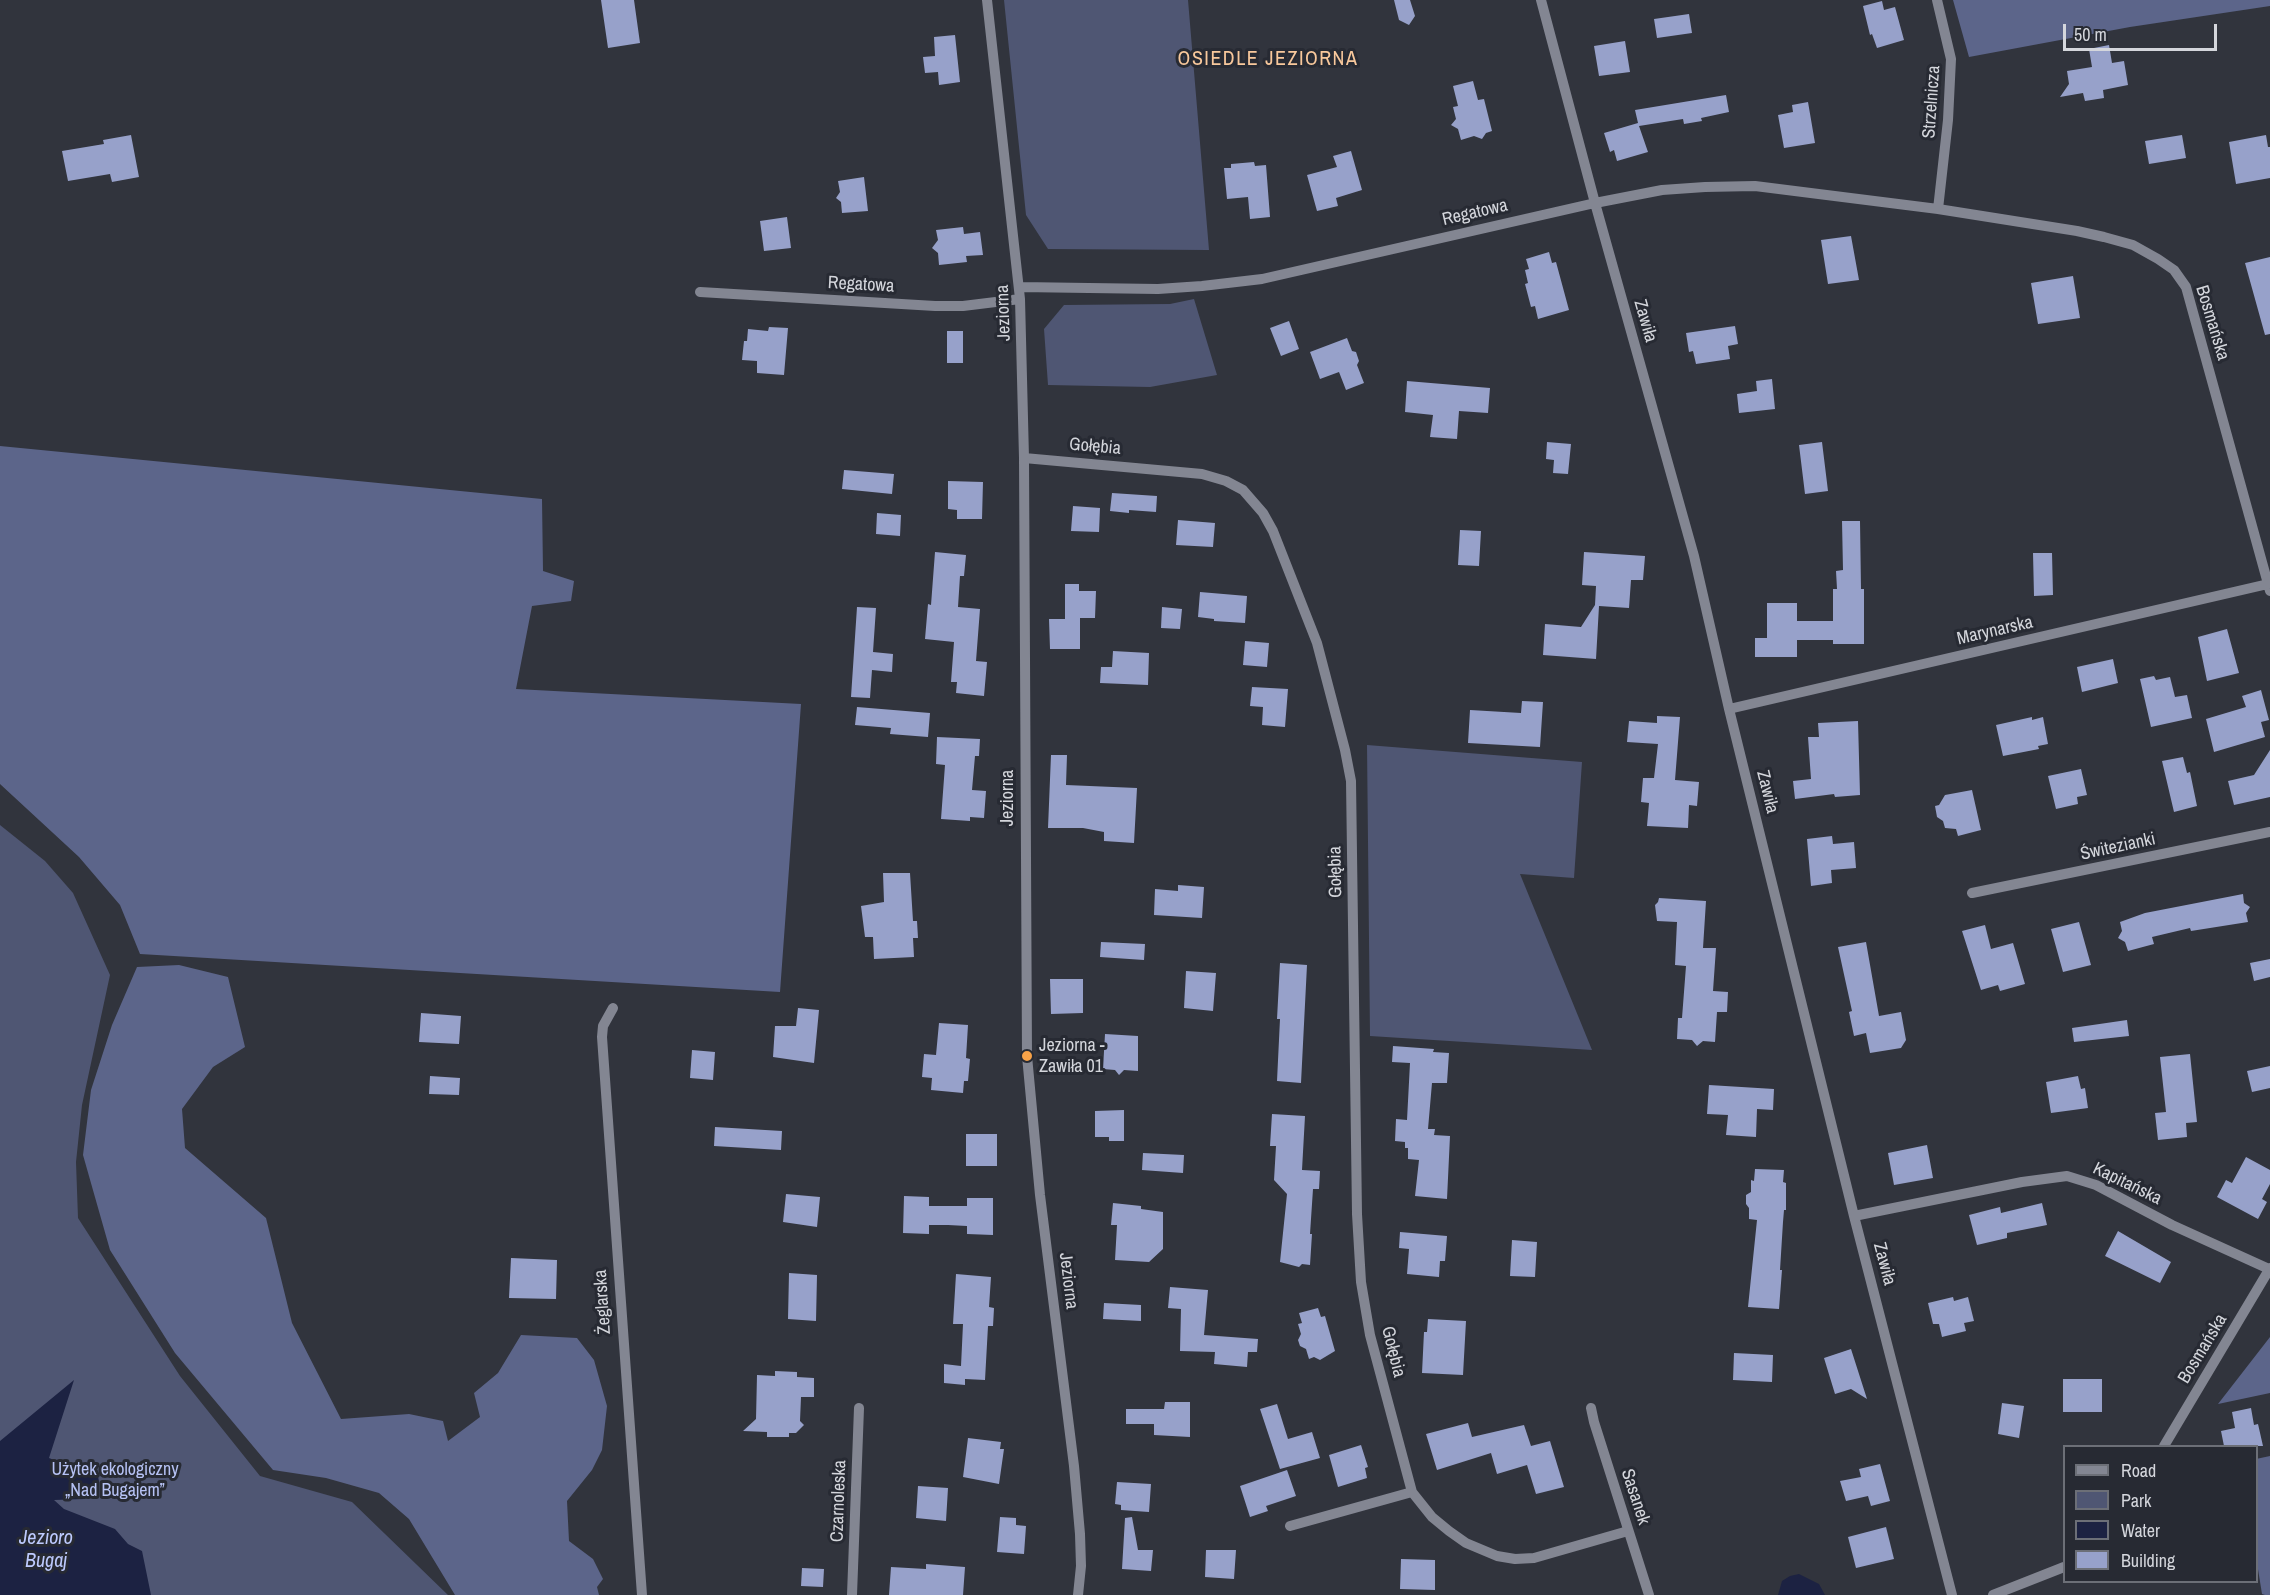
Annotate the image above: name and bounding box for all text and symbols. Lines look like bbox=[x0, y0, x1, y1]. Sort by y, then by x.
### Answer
scale bar bbox=[2066, 12, 2220, 50]
text: 50 m bbox=[2074, 22, 2107, 47]
district label: OSIEDLE JEZIORNA bbox=[1178, 48, 1358, 72]
street label: Strzelnicza bbox=[1919, 65, 1945, 139]
street label: Regatowa bbox=[1440, 195, 1510, 231]
street label: Regatowa bbox=[827, 272, 895, 298]
street label: Bosmańska bbox=[2190, 283, 2234, 363]
street label: Jeziorna bbox=[992, 284, 1016, 342]
street label: Zawiła bbox=[1629, 297, 1661, 345]
street label: Gołębia bbox=[1068, 434, 1122, 460]
street label: Marynarska bbox=[1955, 612, 2035, 650]
street label: Zawiła bbox=[1751, 768, 1783, 816]
street label: Jeziorna bbox=[997, 770, 1019, 826]
street label: Świtezianki bbox=[2078, 829, 2158, 865]
street label: Gołębia bbox=[1325, 846, 1347, 898]
place label: Jeziorna - Zawiła 01 bbox=[1039, 1035, 1105, 1078]
marker: Jeziorna - Zawiła 01 bbox=[1020, 1049, 1034, 1063]
street label: Kapitańska bbox=[2089, 1158, 2165, 1210]
street label: Zawiła bbox=[1868, 1240, 1900, 1288]
street label: Jeziorna bbox=[1054, 1252, 1082, 1310]
street label: Żeglarska bbox=[590, 1269, 616, 1335]
street label: Bosmańska bbox=[2174, 1310, 2232, 1388]
street label: Gołębia bbox=[1376, 1324, 1410, 1380]
legend bbox=[2063, 1445, 2258, 1583]
text: Road bbox=[2121, 1458, 2156, 1483]
park label: Użytek ekologiczny „Nad Bugajem” bbox=[51, 1459, 179, 1502]
street label: Czarnoleska bbox=[827, 1460, 851, 1542]
street label: Sasanek bbox=[1616, 1466, 1654, 1528]
text: Park bbox=[2121, 1488, 2151, 1513]
text: Water bbox=[2121, 1518, 2160, 1543]
water label: Jezioro Bugaj bbox=[19, 1527, 73, 1574]
text: Building bbox=[2121, 1548, 2175, 1573]

